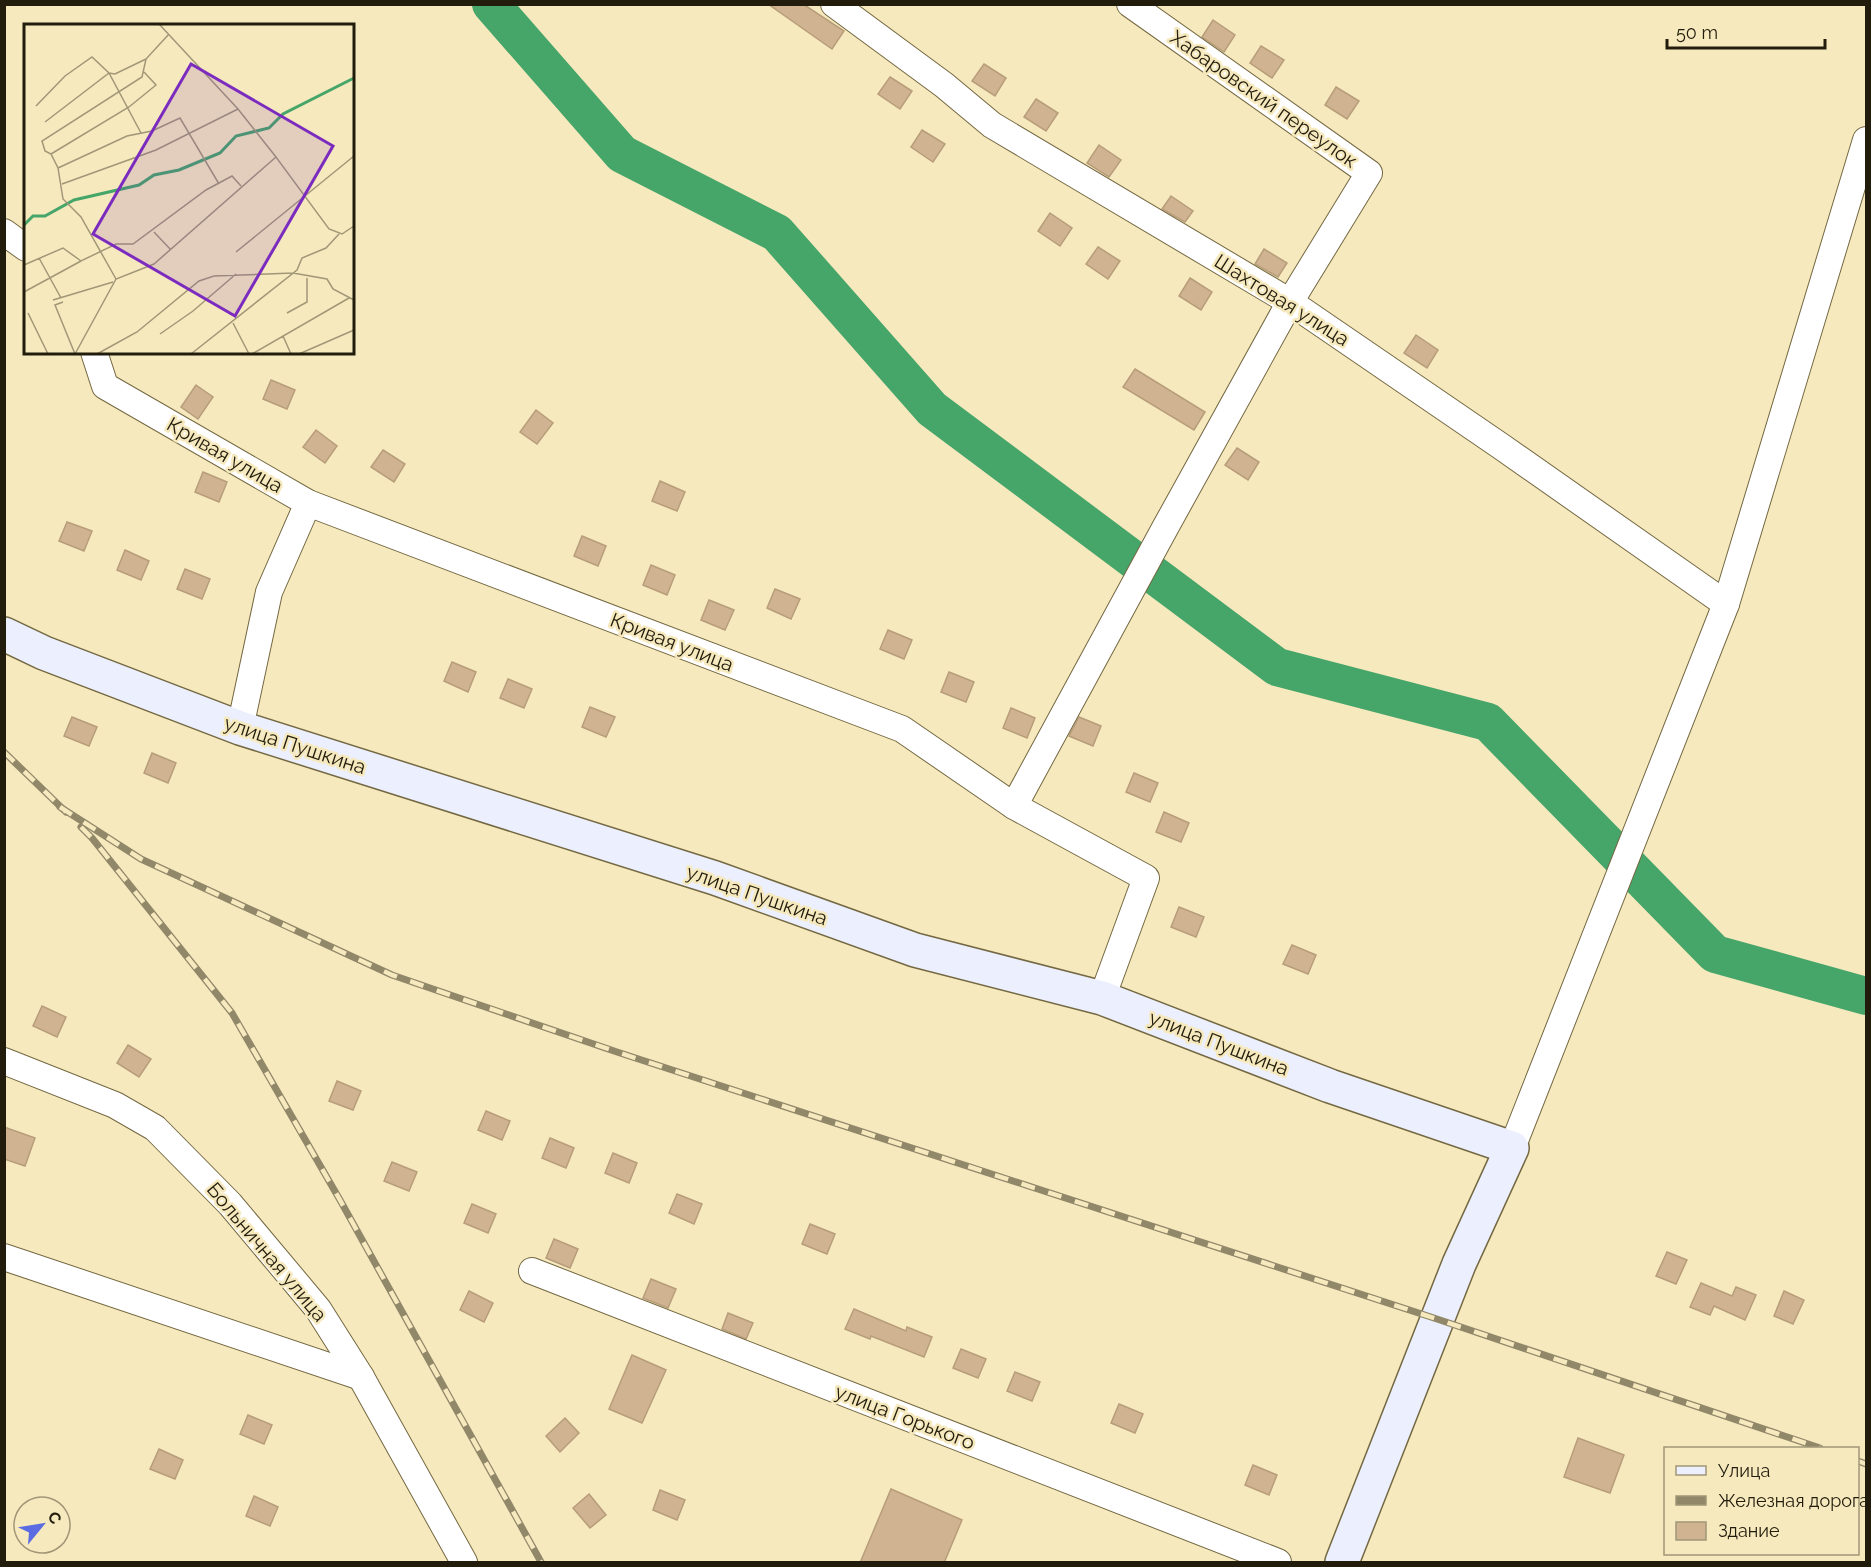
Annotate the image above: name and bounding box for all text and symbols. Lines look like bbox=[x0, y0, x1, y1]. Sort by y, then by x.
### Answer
scale bar bbox=[1667, 12, 1824, 50]
text: 50 m bbox=[1676, 22, 1718, 43]
inset map bbox=[24, 24, 354, 354]
street label: Хабаровский переулок bbox=[1166, 25, 1362, 173]
street label: Шахтовая улица bbox=[1210, 249, 1354, 351]
street label: Кривая улица bbox=[163, 412, 287, 498]
street label: Кривая улица bbox=[607, 608, 737, 676]
street label: улица Пушкина bbox=[221, 711, 369, 779]
street label: улица Пушкина bbox=[683, 860, 831, 930]
street label: улица Пушкина bbox=[1146, 1005, 1292, 1081]
street label: Больничная улица bbox=[202, 1178, 332, 1326]
street label: улица Горького bbox=[832, 1379, 978, 1455]
legend bbox=[1664, 1447, 1859, 1555]
text: Улица bbox=[1718, 1460, 1770, 1481]
text: Железная дорога bbox=[1718, 1490, 1869, 1511]
north arrow bbox=[12, 1495, 72, 1555]
text: С bbox=[44, 1508, 66, 1527]
text: Здание bbox=[1718, 1520, 1780, 1541]

